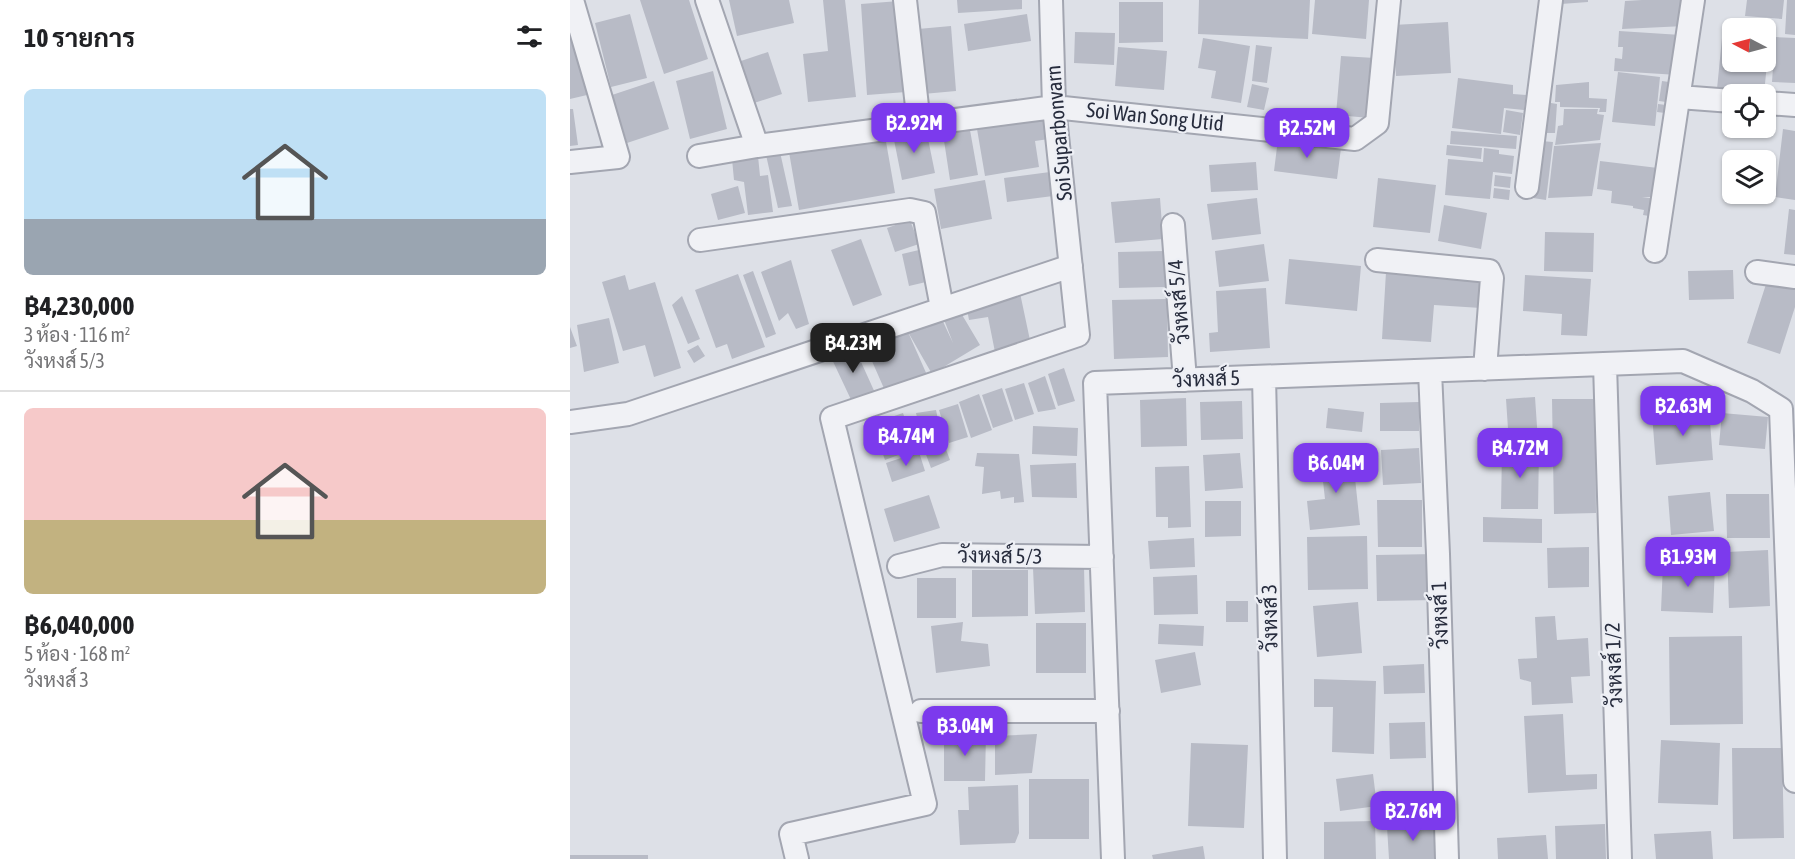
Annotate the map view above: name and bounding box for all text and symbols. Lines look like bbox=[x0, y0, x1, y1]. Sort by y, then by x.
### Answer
north arrow bbox=[1722, 18, 1776, 72]
map controls bbox=[1722, 18, 1776, 204]
icon: filters bbox=[513, 20, 546, 53]
text: 10 รายการ bbox=[24, 23, 135, 53]
street label: Soi Suparbonvarn bbox=[1040, 64, 1076, 202]
button: locate bbox=[1722, 84, 1776, 138]
street label: Soi Wan Song Utid bbox=[1085, 97, 1225, 135]
pin: ฿2.92M bbox=[865, 103, 963, 154]
pin: ฿2.52M bbox=[1258, 108, 1356, 159]
text: ฿2.92M bbox=[885, 111, 943, 134]
text: ฿2.52M bbox=[1278, 116, 1336, 139]
icon: home bbox=[231, 128, 339, 236]
button: layers bbox=[1722, 150, 1776, 204]
street label: วังหงส์ 5/4 bbox=[1161, 259, 1194, 346]
text: ฿4,230,000 bbox=[24, 291, 134, 321]
text: 3 ห้อง · 116 m² bbox=[24, 323, 130, 346]
pin: ฿4.23M bbox=[804, 323, 902, 374]
text: ฿4.23M bbox=[824, 331, 882, 354]
text: วังหงส์ 5/3 bbox=[24, 349, 105, 372]
street label: วังหงส์ 5 bbox=[1171, 364, 1240, 391]
pin: ฿2.63M bbox=[1634, 386, 1732, 437]
text: ฿2.63M bbox=[1654, 394, 1712, 417]
pin: ฿4.74M bbox=[857, 416, 955, 467]
text: ฿4.74M bbox=[877, 424, 935, 447]
pin: ฿4.72M bbox=[1471, 428, 1569, 479]
text: ฿4.72M bbox=[1491, 436, 1549, 459]
pin: ฿6.04M bbox=[1287, 443, 1385, 494]
icon: home bbox=[231, 447, 339, 555]
text: ฿6.04M bbox=[1307, 451, 1365, 474]
pin: ฿1.93M bbox=[1639, 537, 1737, 588]
street label: วังหงส์ 5/3 bbox=[957, 541, 1043, 568]
text: ฿1.93M bbox=[1659, 545, 1717, 568]
street label: วังหงส์ 1 bbox=[1425, 581, 1452, 650]
street label: วังหงส์ 3 bbox=[1255, 584, 1282, 652]
text: ฿6,040,000 bbox=[24, 610, 134, 640]
street label: วังหงส์ 1/2 bbox=[1599, 622, 1626, 708]
text: 5 ห้อง · 168 m² bbox=[24, 642, 130, 665]
text: วังหงส์ 3 bbox=[24, 668, 89, 691]
pin: ฿3.04M bbox=[916, 706, 1014, 757]
text: ฿3.04M bbox=[936, 714, 994, 737]
pin: ฿2.76M bbox=[1364, 791, 1462, 842]
text: ฿2.76M bbox=[1384, 799, 1442, 822]

